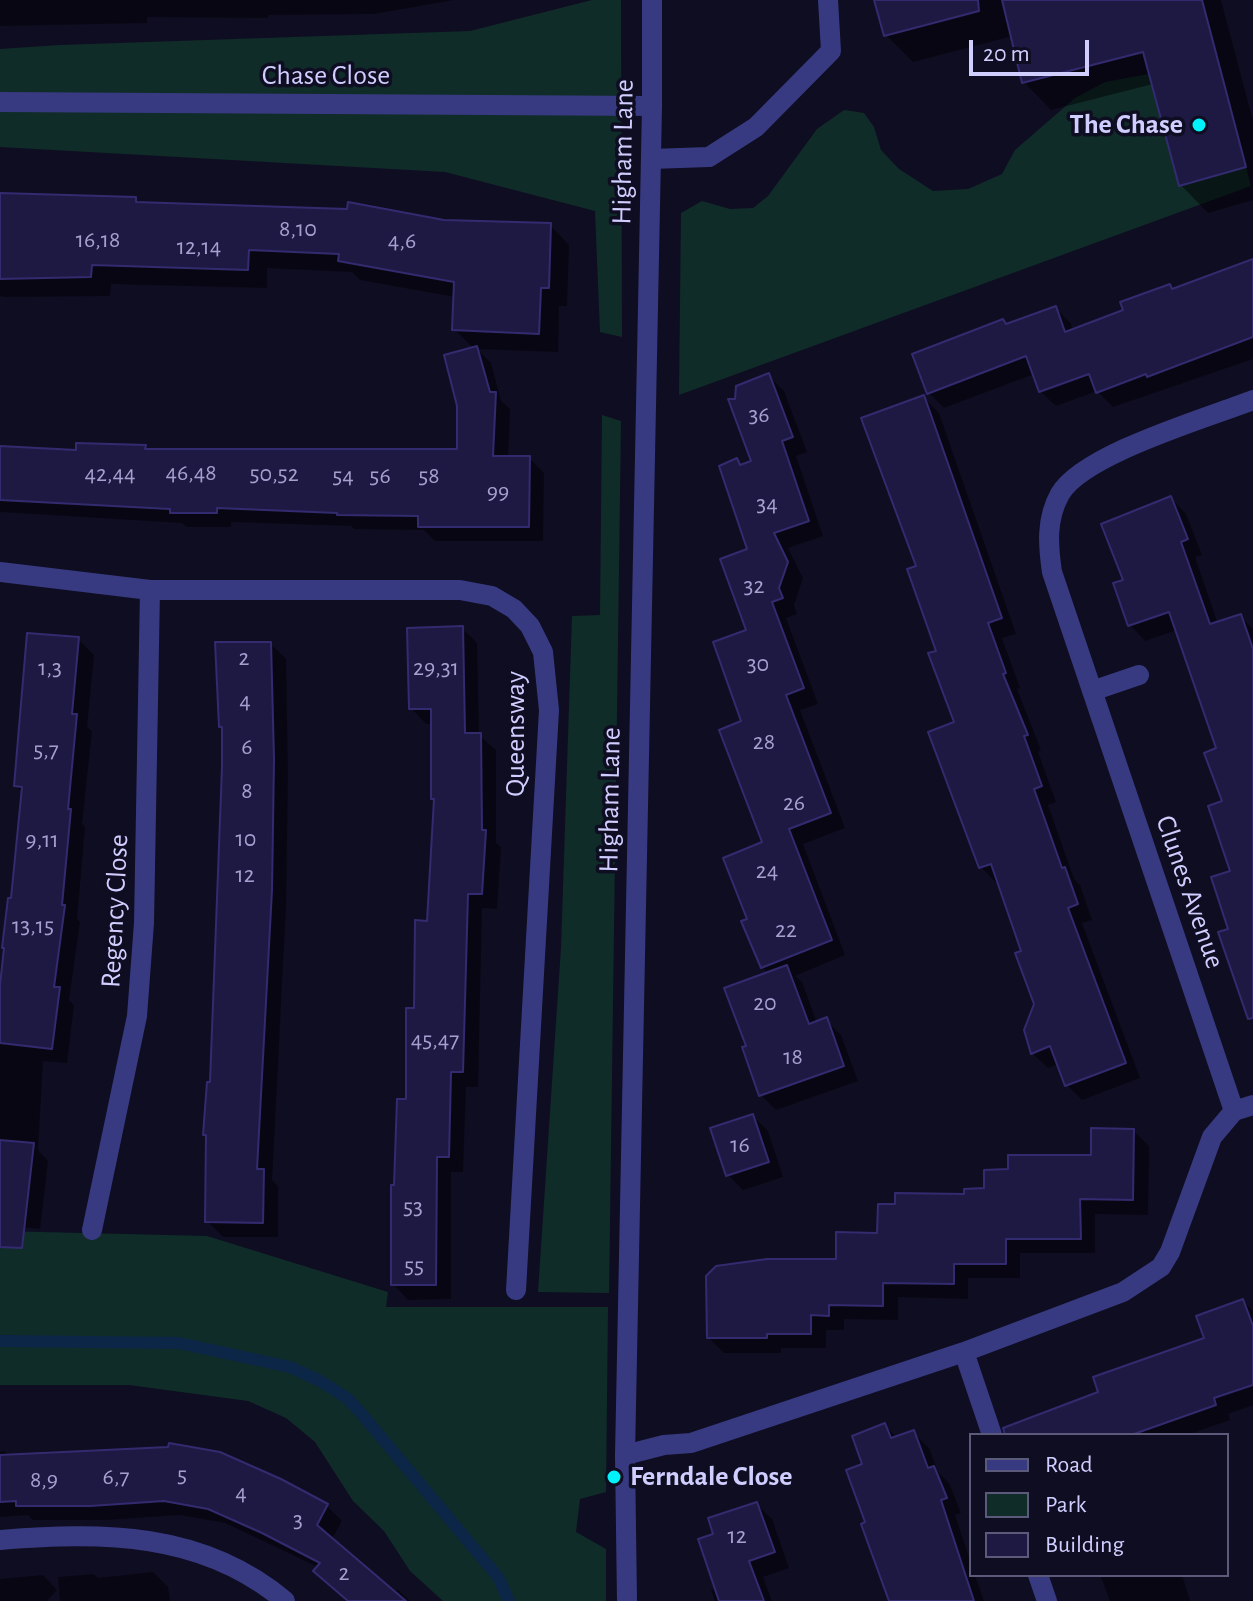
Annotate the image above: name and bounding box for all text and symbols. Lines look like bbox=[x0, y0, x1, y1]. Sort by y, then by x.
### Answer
scale bar bbox=[973, 24, 1093, 74]
text: 20 m bbox=[983, 42, 1030, 66]
street label: Chase Close bbox=[262, 59, 390, 93]
street label: Higham Lane bbox=[605, 79, 641, 225]
place label: The Chase bbox=[1069, 108, 1183, 142]
marker: The Chase bbox=[1190, 116, 1208, 134]
house number: 8,10 bbox=[279, 215, 317, 243]
house number: 16,18 bbox=[76, 226, 120, 254]
house number: 4,6 bbox=[388, 227, 416, 255]
house number: 12,14 bbox=[177, 233, 221, 261]
house number: 36 bbox=[748, 401, 770, 429]
house number: 46,48 bbox=[165, 459, 217, 487]
house number: 42,44 bbox=[84, 460, 136, 488]
house number: 50,52 bbox=[249, 460, 299, 488]
house number: 54 bbox=[332, 462, 354, 490]
house number: 56 bbox=[369, 462, 391, 490]
house number: 58 bbox=[418, 462, 440, 490]
house number: 99 bbox=[487, 478, 509, 506]
house number: 34 bbox=[756, 490, 778, 518]
house number: 32 bbox=[744, 572, 764, 600]
house number: 2 bbox=[239, 644, 249, 672]
house number: 30 bbox=[747, 650, 769, 678]
house number: 1,3 bbox=[38, 654, 62, 682]
house number: 29,31 bbox=[413, 654, 459, 682]
street label: Queensway bbox=[499, 671, 533, 797]
house number: 4 bbox=[239, 687, 251, 715]
street label: Higham Lane bbox=[592, 727, 628, 873]
house number: 28 bbox=[753, 728, 775, 756]
house number: 6 bbox=[241, 733, 253, 761]
house number: 5,7 bbox=[33, 736, 59, 764]
house number: 8 bbox=[241, 777, 253, 805]
house number: 26 bbox=[783, 789, 805, 817]
street label: Clunes Avenue bbox=[1148, 811, 1232, 973]
house number: 10 bbox=[236, 825, 256, 853]
house number: 9,11 bbox=[25, 826, 59, 854]
street label: Regency Close bbox=[94, 833, 136, 989]
house number: 24 bbox=[756, 857, 778, 885]
house number: 12 bbox=[235, 861, 255, 889]
house number: 13,15 bbox=[12, 912, 54, 940]
house number: 22 bbox=[775, 916, 797, 944]
house number: 20 bbox=[753, 989, 777, 1017]
house number: 45,47 bbox=[411, 1026, 459, 1054]
house number: 18 bbox=[783, 1043, 803, 1071]
house number: 16 bbox=[730, 1131, 750, 1159]
house number: 53 bbox=[403, 1193, 423, 1221]
house number: 55 bbox=[404, 1252, 424, 1280]
legend bbox=[969, 1433, 1229, 1577]
text: Road bbox=[1045, 1453, 1093, 1477]
place label: Ferndale Close bbox=[630, 1460, 793, 1494]
house number: 5 bbox=[177, 1461, 187, 1489]
house number: 6,7 bbox=[103, 1463, 129, 1491]
house number: 8,9 bbox=[30, 1466, 58, 1494]
marker: Ferndale Close bbox=[605, 1468, 623, 1486]
house number: 4 bbox=[235, 1479, 247, 1507]
text: Park bbox=[1045, 1493, 1086, 1517]
house number: 3 bbox=[293, 1506, 303, 1534]
house number: 12 bbox=[727, 1522, 747, 1550]
text: Building bbox=[1045, 1533, 1124, 1557]
house number: 2 bbox=[339, 1559, 349, 1587]

